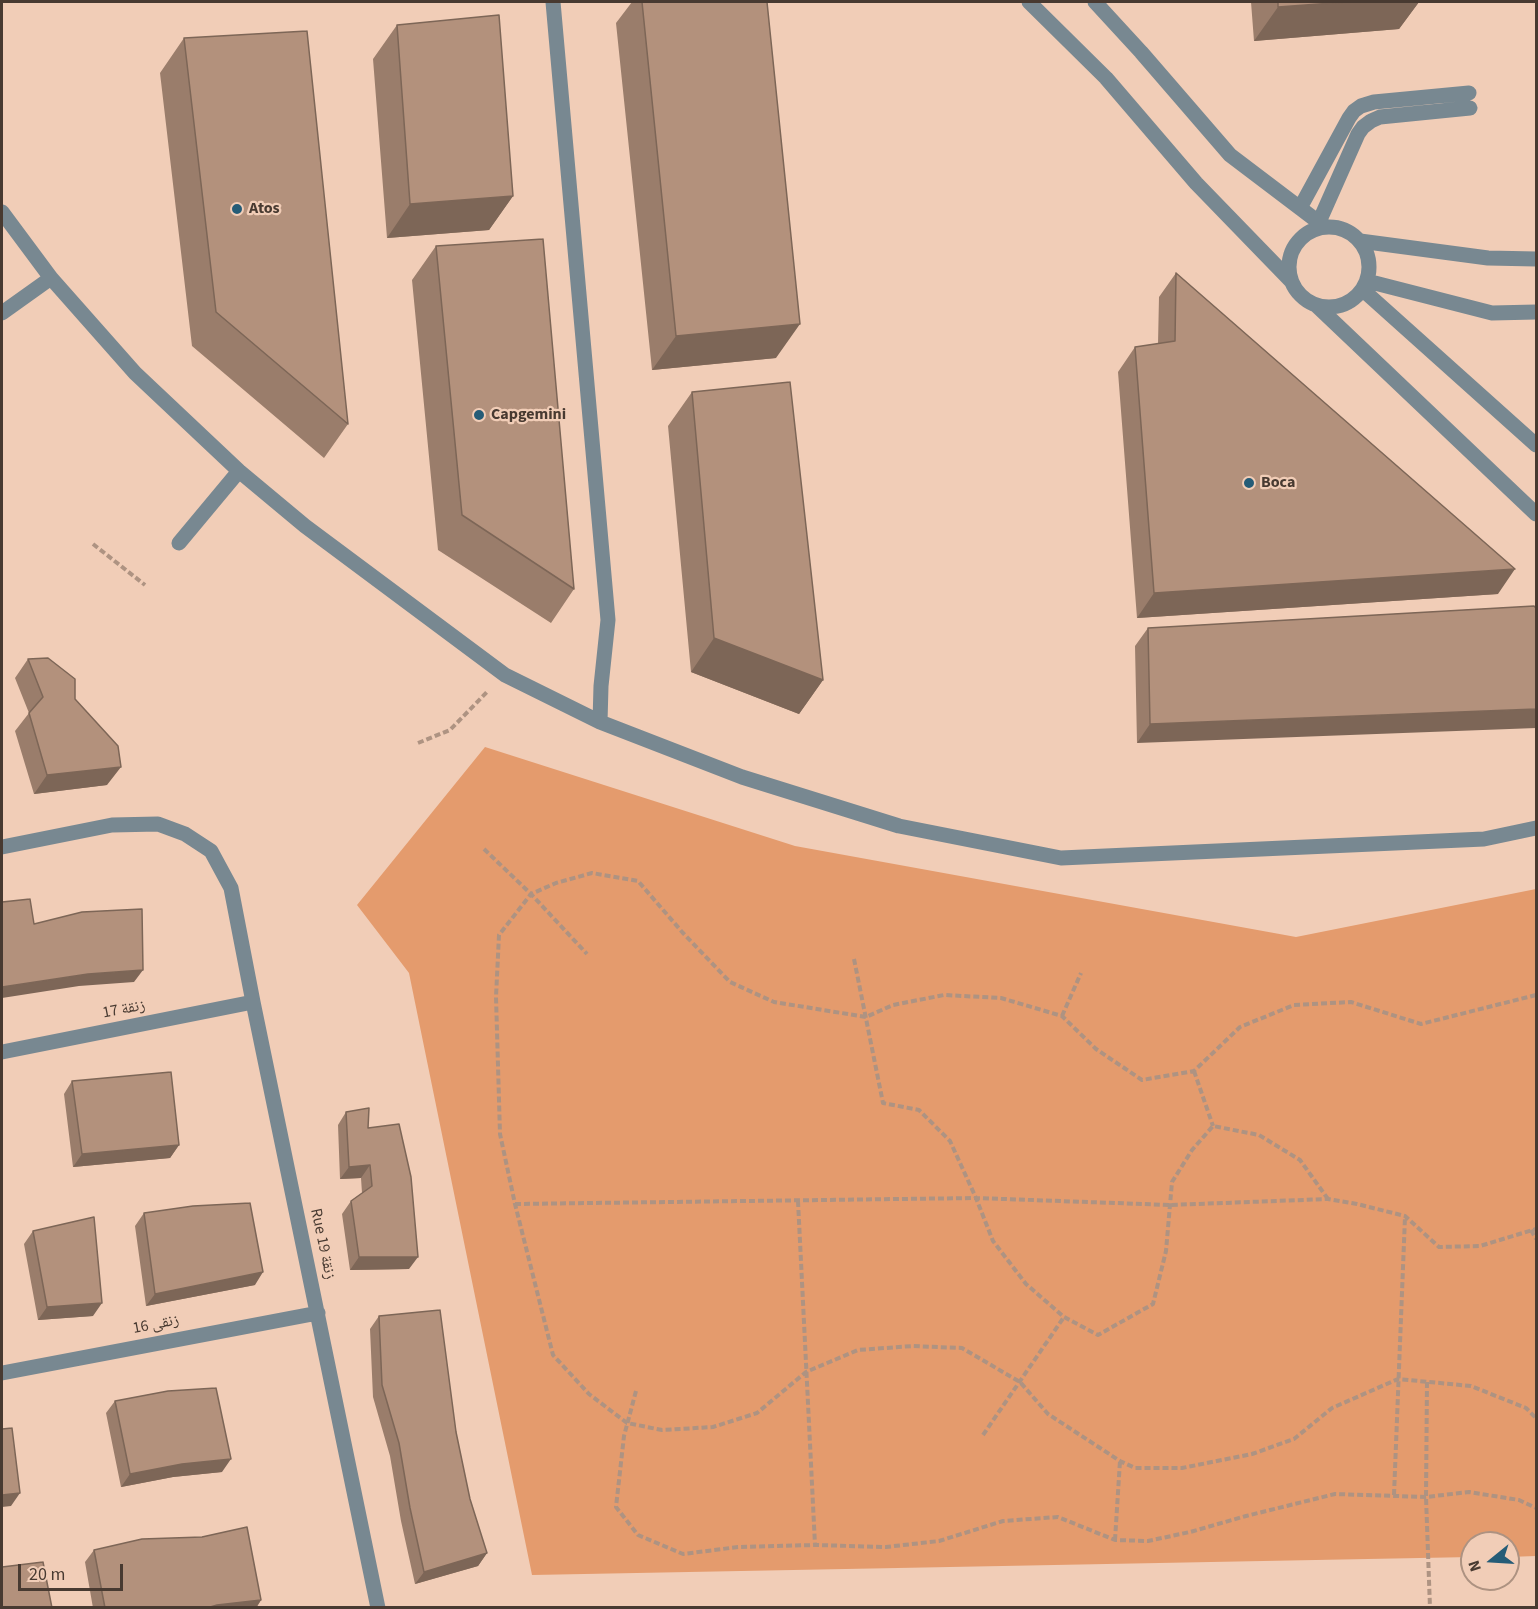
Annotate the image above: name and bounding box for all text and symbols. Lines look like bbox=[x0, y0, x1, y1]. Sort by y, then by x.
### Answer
place label: Atos bbox=[249, 199, 280, 219]
marker: Atos bbox=[230, 202, 244, 216]
place label: Capgemini bbox=[491, 405, 566, 425]
marker: Capgemini bbox=[472, 408, 486, 422]
place label: Boca bbox=[1261, 473, 1295, 493]
marker: Boca bbox=[1242, 476, 1256, 490]
street label: زنقة 17 bbox=[101, 996, 147, 1024]
street label: Rue 19 زنقة bbox=[305, 1207, 339, 1281]
street label: زنقى 16 bbox=[131, 1311, 181, 1339]
north arrow bbox=[1460, 1531, 1520, 1591]
scale bar bbox=[21, 1552, 126, 1590]
text: N bbox=[1463, 1557, 1487, 1574]
text: 20 m bbox=[29, 1562, 65, 1587]

